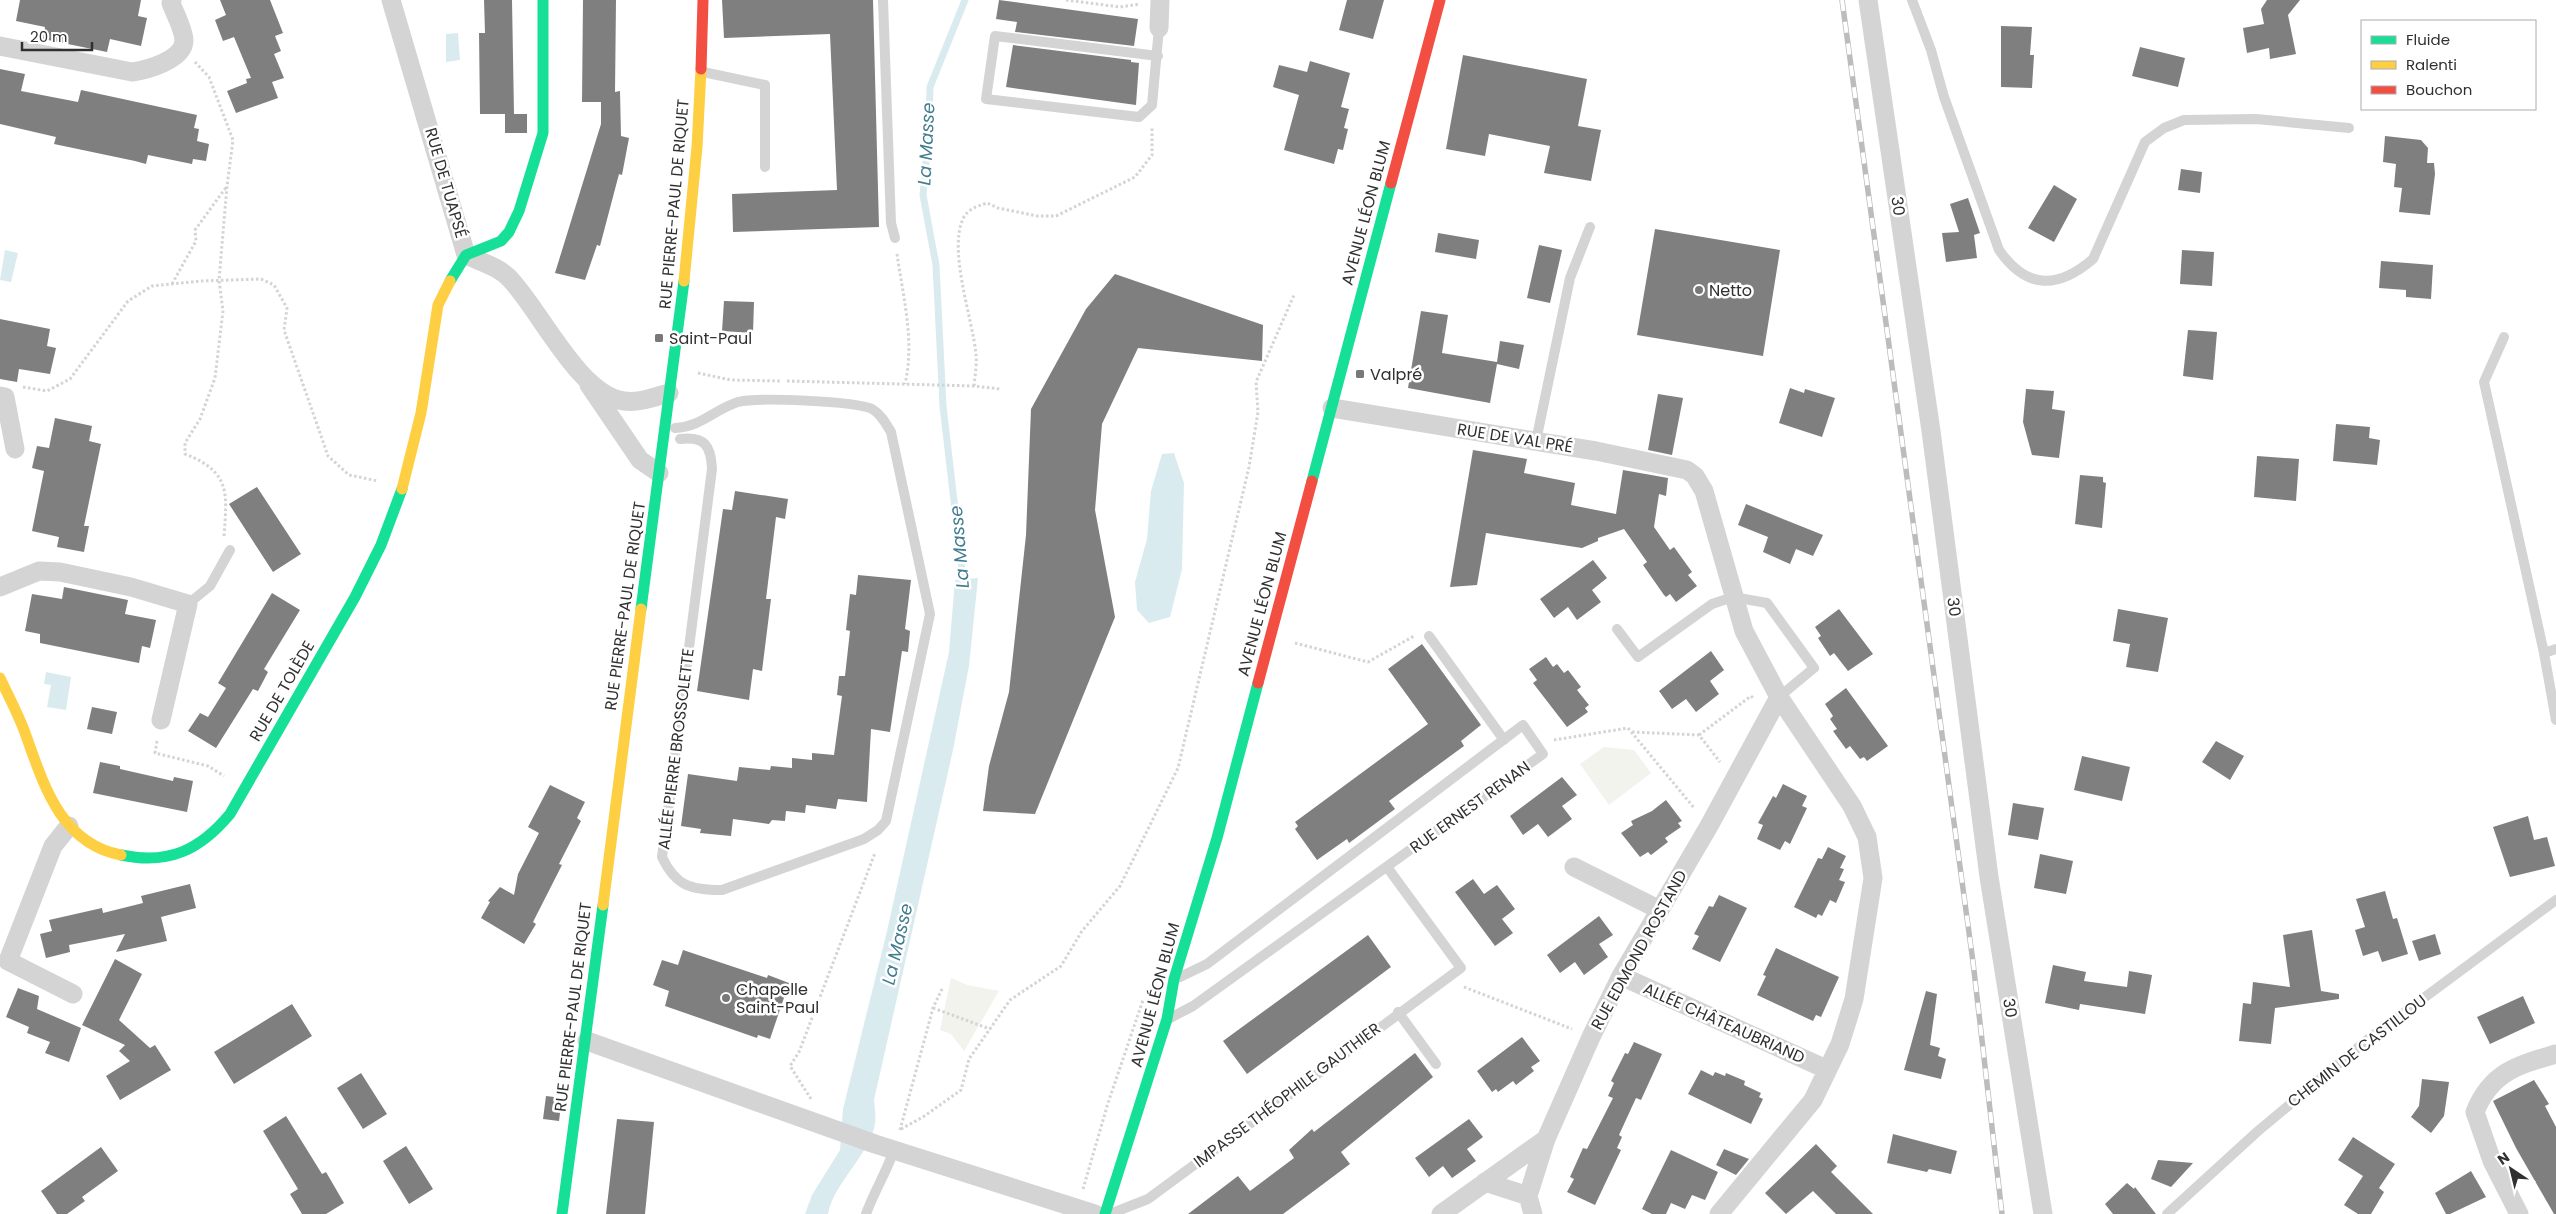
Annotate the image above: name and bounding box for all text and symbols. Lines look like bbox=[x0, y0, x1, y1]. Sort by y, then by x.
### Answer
scale bar bbox=[22, 20, 92, 52]
legend bbox=[2361, 20, 2536, 110]
text: 20 m bbox=[30, 26, 68, 47]
text: Fluide bbox=[2406, 29, 2450, 50]
text: Ralenti bbox=[2406, 54, 2457, 75]
text: Bouchon bbox=[2406, 79, 2472, 100]
street label: RUE PIERRE-PAUL DE RIQUET bbox=[653, 98, 695, 310]
water label: La Masse bbox=[911, 102, 941, 186]
street label: RUE DE TUAPSÉ bbox=[419, 125, 473, 241]
street label: AVENUE LÉON BLUM bbox=[1336, 138, 1396, 288]
street label: 30 bbox=[1885, 195, 1911, 217]
place label: Netto bbox=[1709, 279, 1752, 302]
marker: Netto bbox=[1693, 284, 1705, 296]
place label: Saint-Paul bbox=[669, 327, 752, 350]
marker: Saint-Paul bbox=[653, 332, 665, 344]
place label: Valpré bbox=[1370, 363, 1422, 386]
marker: Valpré bbox=[1354, 368, 1366, 380]
street label: RUE DE VAL PRÉ bbox=[1456, 418, 1574, 458]
street label: RUE PIERRE-PAUL DE RIQUET bbox=[599, 500, 651, 712]
water label: La Masse bbox=[943, 505, 975, 589]
street label: AVENUE LÉON BLUM bbox=[1232, 529, 1292, 679]
street label: 30 bbox=[1941, 596, 1967, 618]
street label: RUE DE TOLÈDE bbox=[244, 636, 320, 746]
street label: ALLÉE PIERRE BROSSOLETTE bbox=[652, 647, 700, 851]
street label: RUE ERNEST RENAN bbox=[1405, 755, 1535, 859]
street label: RUE EDMOND ROSTAND bbox=[1585, 866, 1693, 1034]
street label: RUE PIERRE-PAUL DE RIQUET bbox=[549, 901, 597, 1113]
water label: La Masse bbox=[875, 901, 919, 987]
street label: AVENUE LÉON BLUM bbox=[1125, 920, 1185, 1070]
street label: ALLÉE CHÂTEAUBRIAND bbox=[1639, 977, 1809, 1069]
place label: Chapelle Saint-Paul bbox=[736, 978, 819, 1019]
street label: CHEMIN DE CASTILLOU bbox=[2283, 989, 2431, 1113]
marker: Chapelle Saint-Paul bbox=[720, 992, 732, 1004]
street label: 30 bbox=[1997, 997, 2023, 1019]
street label: IMPASSE THÉOPHILE GAUTHIER bbox=[1189, 1017, 1385, 1173]
north arrow bbox=[2486, 1144, 2536, 1194]
text: N bbox=[2493, 1147, 2514, 1170]

